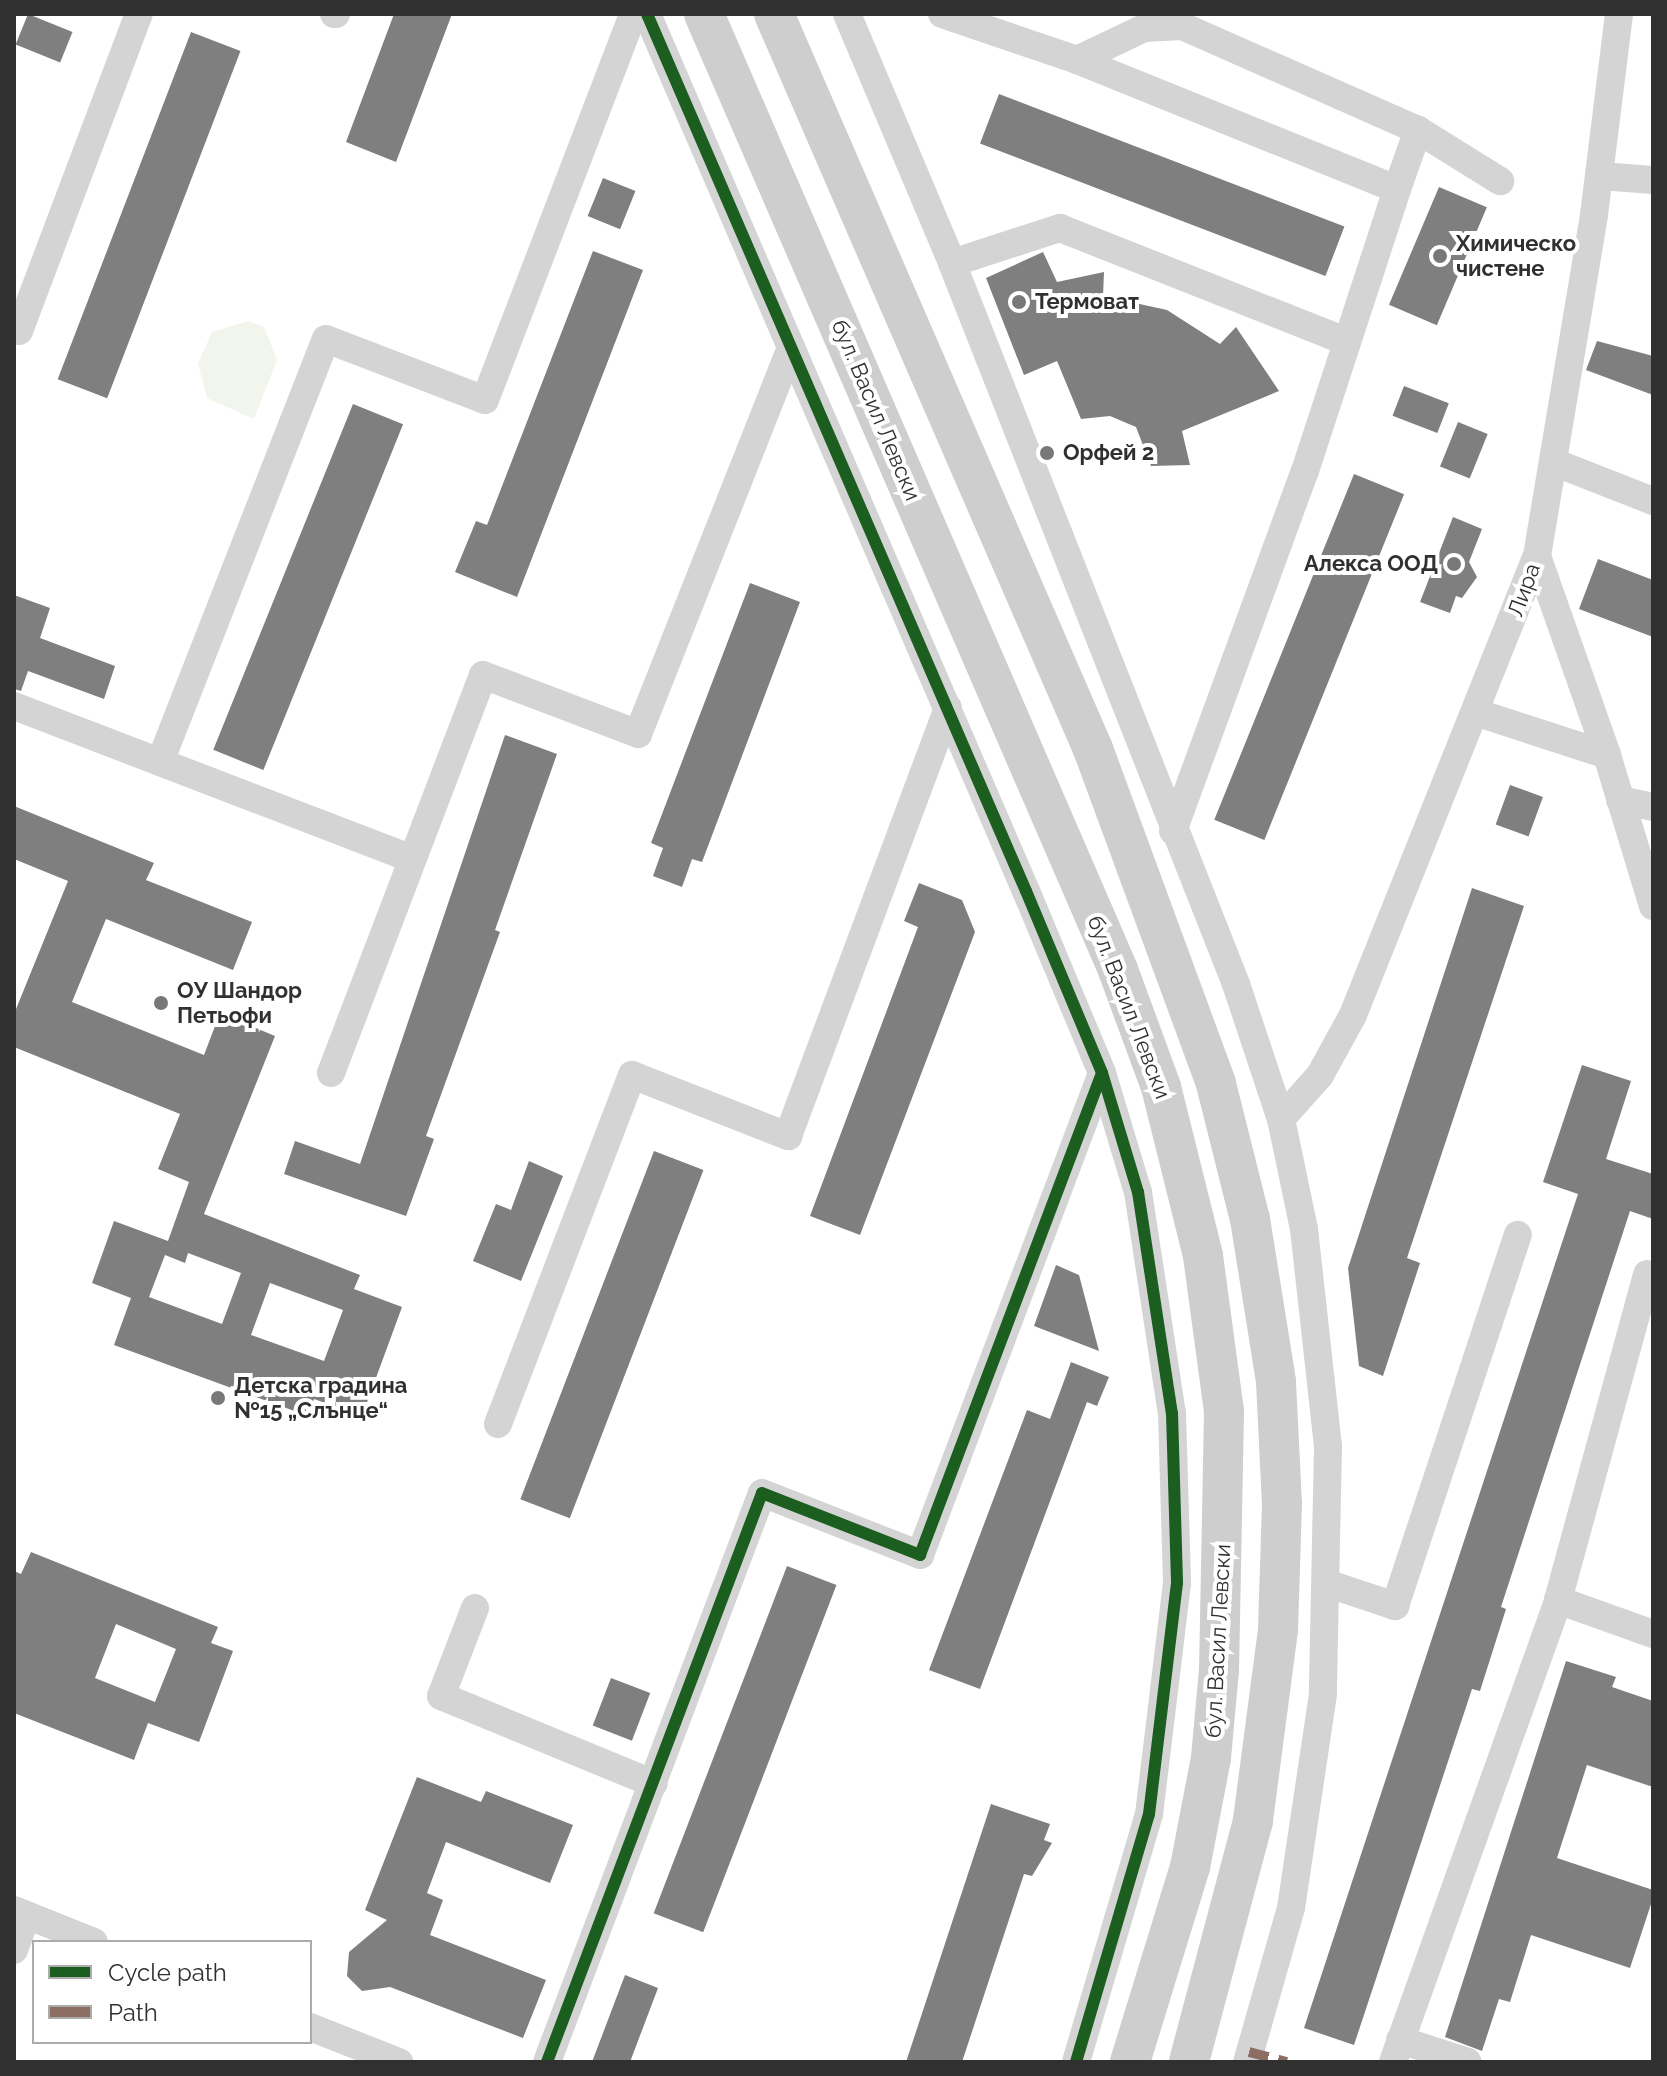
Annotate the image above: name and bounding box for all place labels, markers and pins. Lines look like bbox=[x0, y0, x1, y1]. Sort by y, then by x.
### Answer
place label: Химическо чистене bbox=[1456, 230, 1576, 282]
marker: Химическо чистене bbox=[1431, 247, 1449, 265]
place label: Термоват bbox=[1035, 289, 1139, 315]
marker: Термоват bbox=[1010, 293, 1028, 311]
place label: Орфей 2 bbox=[1063, 440, 1154, 466]
marker: Орфей 2 bbox=[1038, 444, 1056, 462]
place label: Алекса ООД bbox=[1304, 551, 1438, 577]
marker: Алекса ООД bbox=[1445, 555, 1463, 573]
place label: ОУ Шандор Петьофи bbox=[177, 977, 302, 1028]
marker: ОУ Шандор Петьофи bbox=[152, 994, 170, 1012]
place label: Детска градина №15 „Слънце“ bbox=[234, 1372, 407, 1424]
marker: Детска градина №15 „Слънце“ bbox=[209, 1389, 227, 1407]

